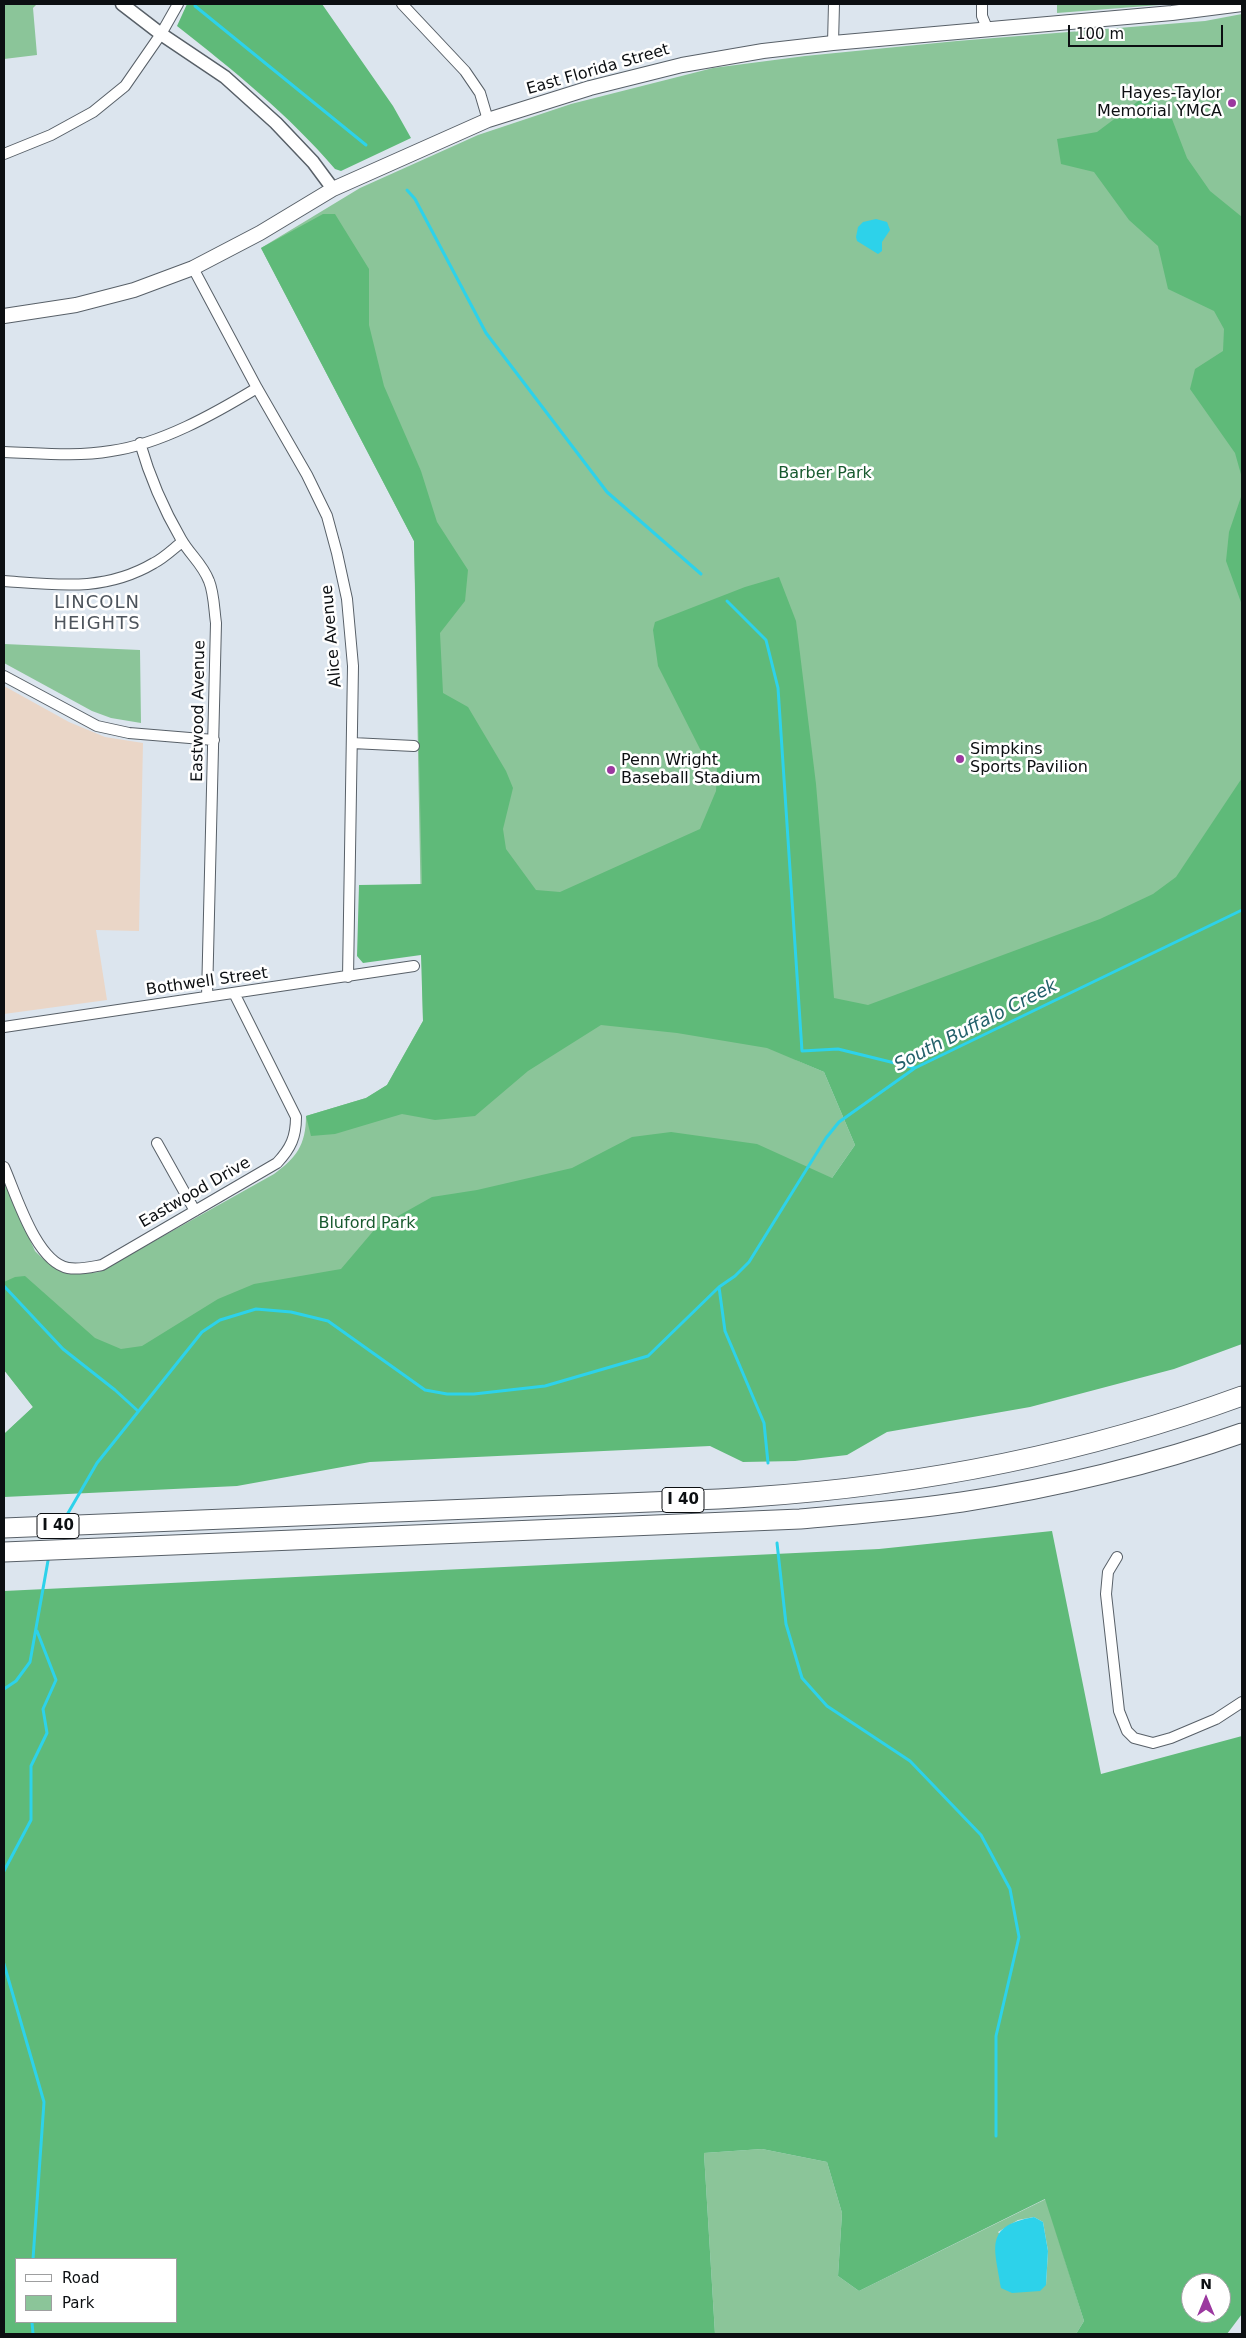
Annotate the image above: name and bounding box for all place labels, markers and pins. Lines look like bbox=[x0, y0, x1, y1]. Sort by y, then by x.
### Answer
place label: Hayes-Taylor Memorial YMCA bbox=[1097, 84, 1222, 122]
marker: Hayes-Taylor Memorial YMCA bbox=[1226, 97, 1238, 109]
place label: Simpkins Sports Pavilion bbox=[970, 740, 1088, 778]
place label: Penn Wright Baseball Stadium bbox=[621, 751, 760, 789]
marker: Simpkins Sports Pavilion bbox=[954, 753, 966, 765]
marker: Penn Wright Baseball Stadium bbox=[605, 764, 617, 776]

